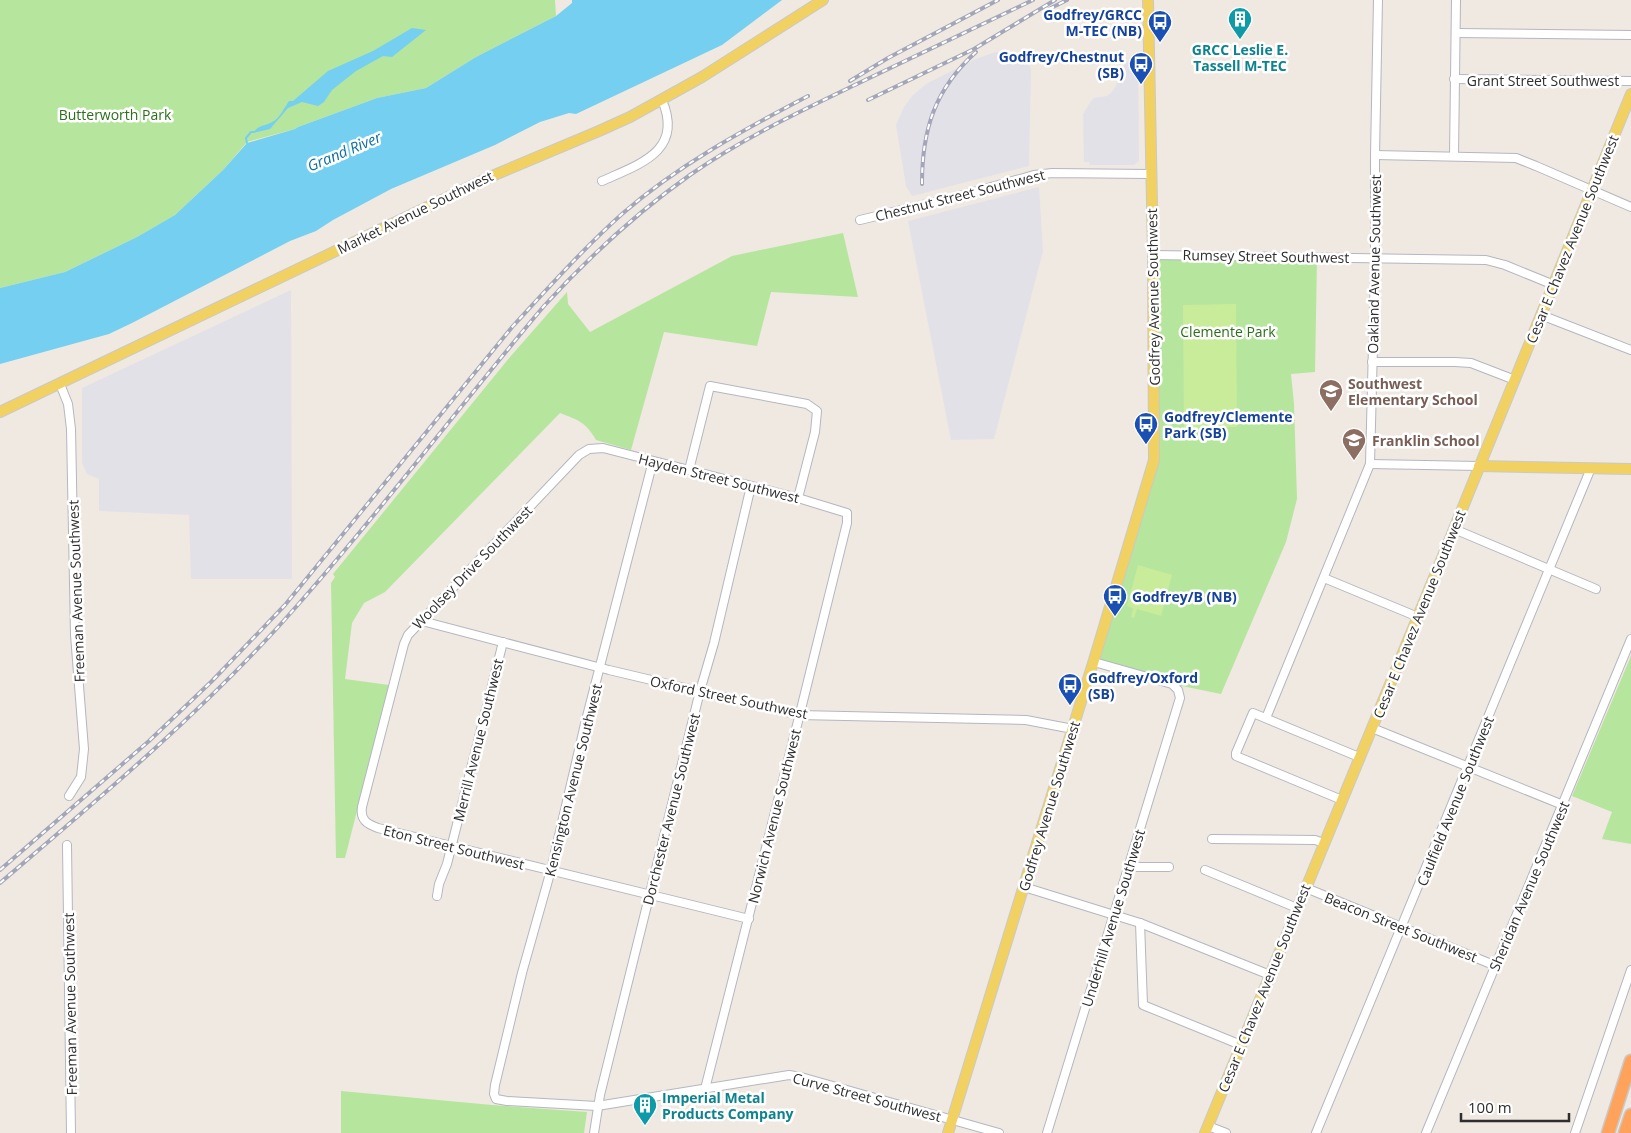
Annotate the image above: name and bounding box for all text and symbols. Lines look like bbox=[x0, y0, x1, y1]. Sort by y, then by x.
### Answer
place label: Godfrey/GRCC M-TEC (NB) bbox=[1043, 5, 1142, 40]
building icon: GRCC Leslie E. Tassell M-TEC bbox=[1227, 6, 1253, 40]
bus stop icon: Godfrey/GRCC M-TEC (NB) bbox=[1147, 9, 1173, 43]
place label: GRCC Leslie E. Tassell M-TEC bbox=[1192, 40, 1288, 75]
place label: Godfrey/Chestnut (SB) bbox=[999, 47, 1124, 82]
bus stop icon: Godfrey/Chestnut (SB) bbox=[1128, 51, 1154, 85]
street label: Grant Street Southwest bbox=[1467, 71, 1619, 90]
park label: Butterworth Park bbox=[59, 105, 172, 124]
water label: Grand River bbox=[304, 126, 385, 176]
street label: Cesar E Chavez Avenue Southwest bbox=[1521, 132, 1623, 346]
street label: Chestnut Street Southwest bbox=[873, 165, 1047, 225]
street label: Market Avenue Southwest bbox=[334, 166, 496, 258]
street label: Oakland Avenue Southwest bbox=[1363, 174, 1385, 354]
street label: Godfrey Avenue Southwest bbox=[1142, 208, 1164, 386]
street label: Rumsey Street Southwest bbox=[1182, 245, 1350, 267]
park label: Clemente Park bbox=[1180, 322, 1276, 341]
place label: Southwest Elementary School bbox=[1348, 374, 1478, 409]
school or university icon: Southwest Elementary School bbox=[1318, 378, 1344, 412]
place label: Godfrey/Clemente Park (SB) bbox=[1164, 407, 1293, 442]
bus stop icon: Godfrey/Clemente Park (SB) bbox=[1133, 411, 1159, 445]
school or university icon: Franklin School bbox=[1341, 427, 1367, 461]
place label: Franklin School bbox=[1372, 431, 1479, 450]
street label: Hayden Street Southwest bbox=[637, 449, 801, 507]
street label: Freeman Avenue Southwest bbox=[63, 499, 89, 683]
street label: Woolsey Drive Southwest bbox=[408, 501, 536, 633]
street label: Cesar E Chavez Avenue Southwest bbox=[1368, 507, 1470, 721]
bus stop icon: Godfrey/B (NB) bbox=[1102, 583, 1128, 617]
place label: Godfrey/B (NB) bbox=[1132, 587, 1237, 606]
street label: Merrill Avenue Southwest bbox=[449, 657, 507, 823]
place label: Godfrey/Oxford (SB) bbox=[1088, 668, 1198, 703]
street label: Oxford Street Southwest bbox=[648, 671, 810, 723]
bus stop icon: Godfrey/Oxford (SB) bbox=[1057, 672, 1083, 706]
street label: Kensington Avenue Southwest bbox=[540, 682, 606, 878]
street label: Dorchester Avenue Southwest bbox=[638, 711, 704, 907]
street label: Caulfield Avenue Southwest bbox=[1412, 713, 1498, 889]
street label: Godfrey Avenue Southwest bbox=[1014, 719, 1084, 893]
street label: Norwich Avenue Southwest bbox=[743, 727, 805, 905]
street label: Sheridan Avenue Southwest bbox=[1485, 798, 1573, 974]
street label: Eton Street Southwest bbox=[381, 820, 527, 874]
street label: Underhill Avenue Southwest bbox=[1077, 827, 1149, 1009]
street label: Cesar E Chavez Avenue Southwest bbox=[1213, 881, 1315, 1095]
street label: Beacon Street Southwest bbox=[1322, 888, 1480, 966]
street label: Freeman Avenue Southwest bbox=[59, 913, 81, 1095]
street label: Curve Street Southwest bbox=[791, 1068, 943, 1126]
place label: Imperial Metal Products Company bbox=[662, 1088, 794, 1123]
scale bar bbox=[1461, 1090, 1568, 1122]
building icon: Imperial Metal Products Company bbox=[632, 1092, 658, 1126]
text: 100 m bbox=[1468, 1097, 1512, 1117]

